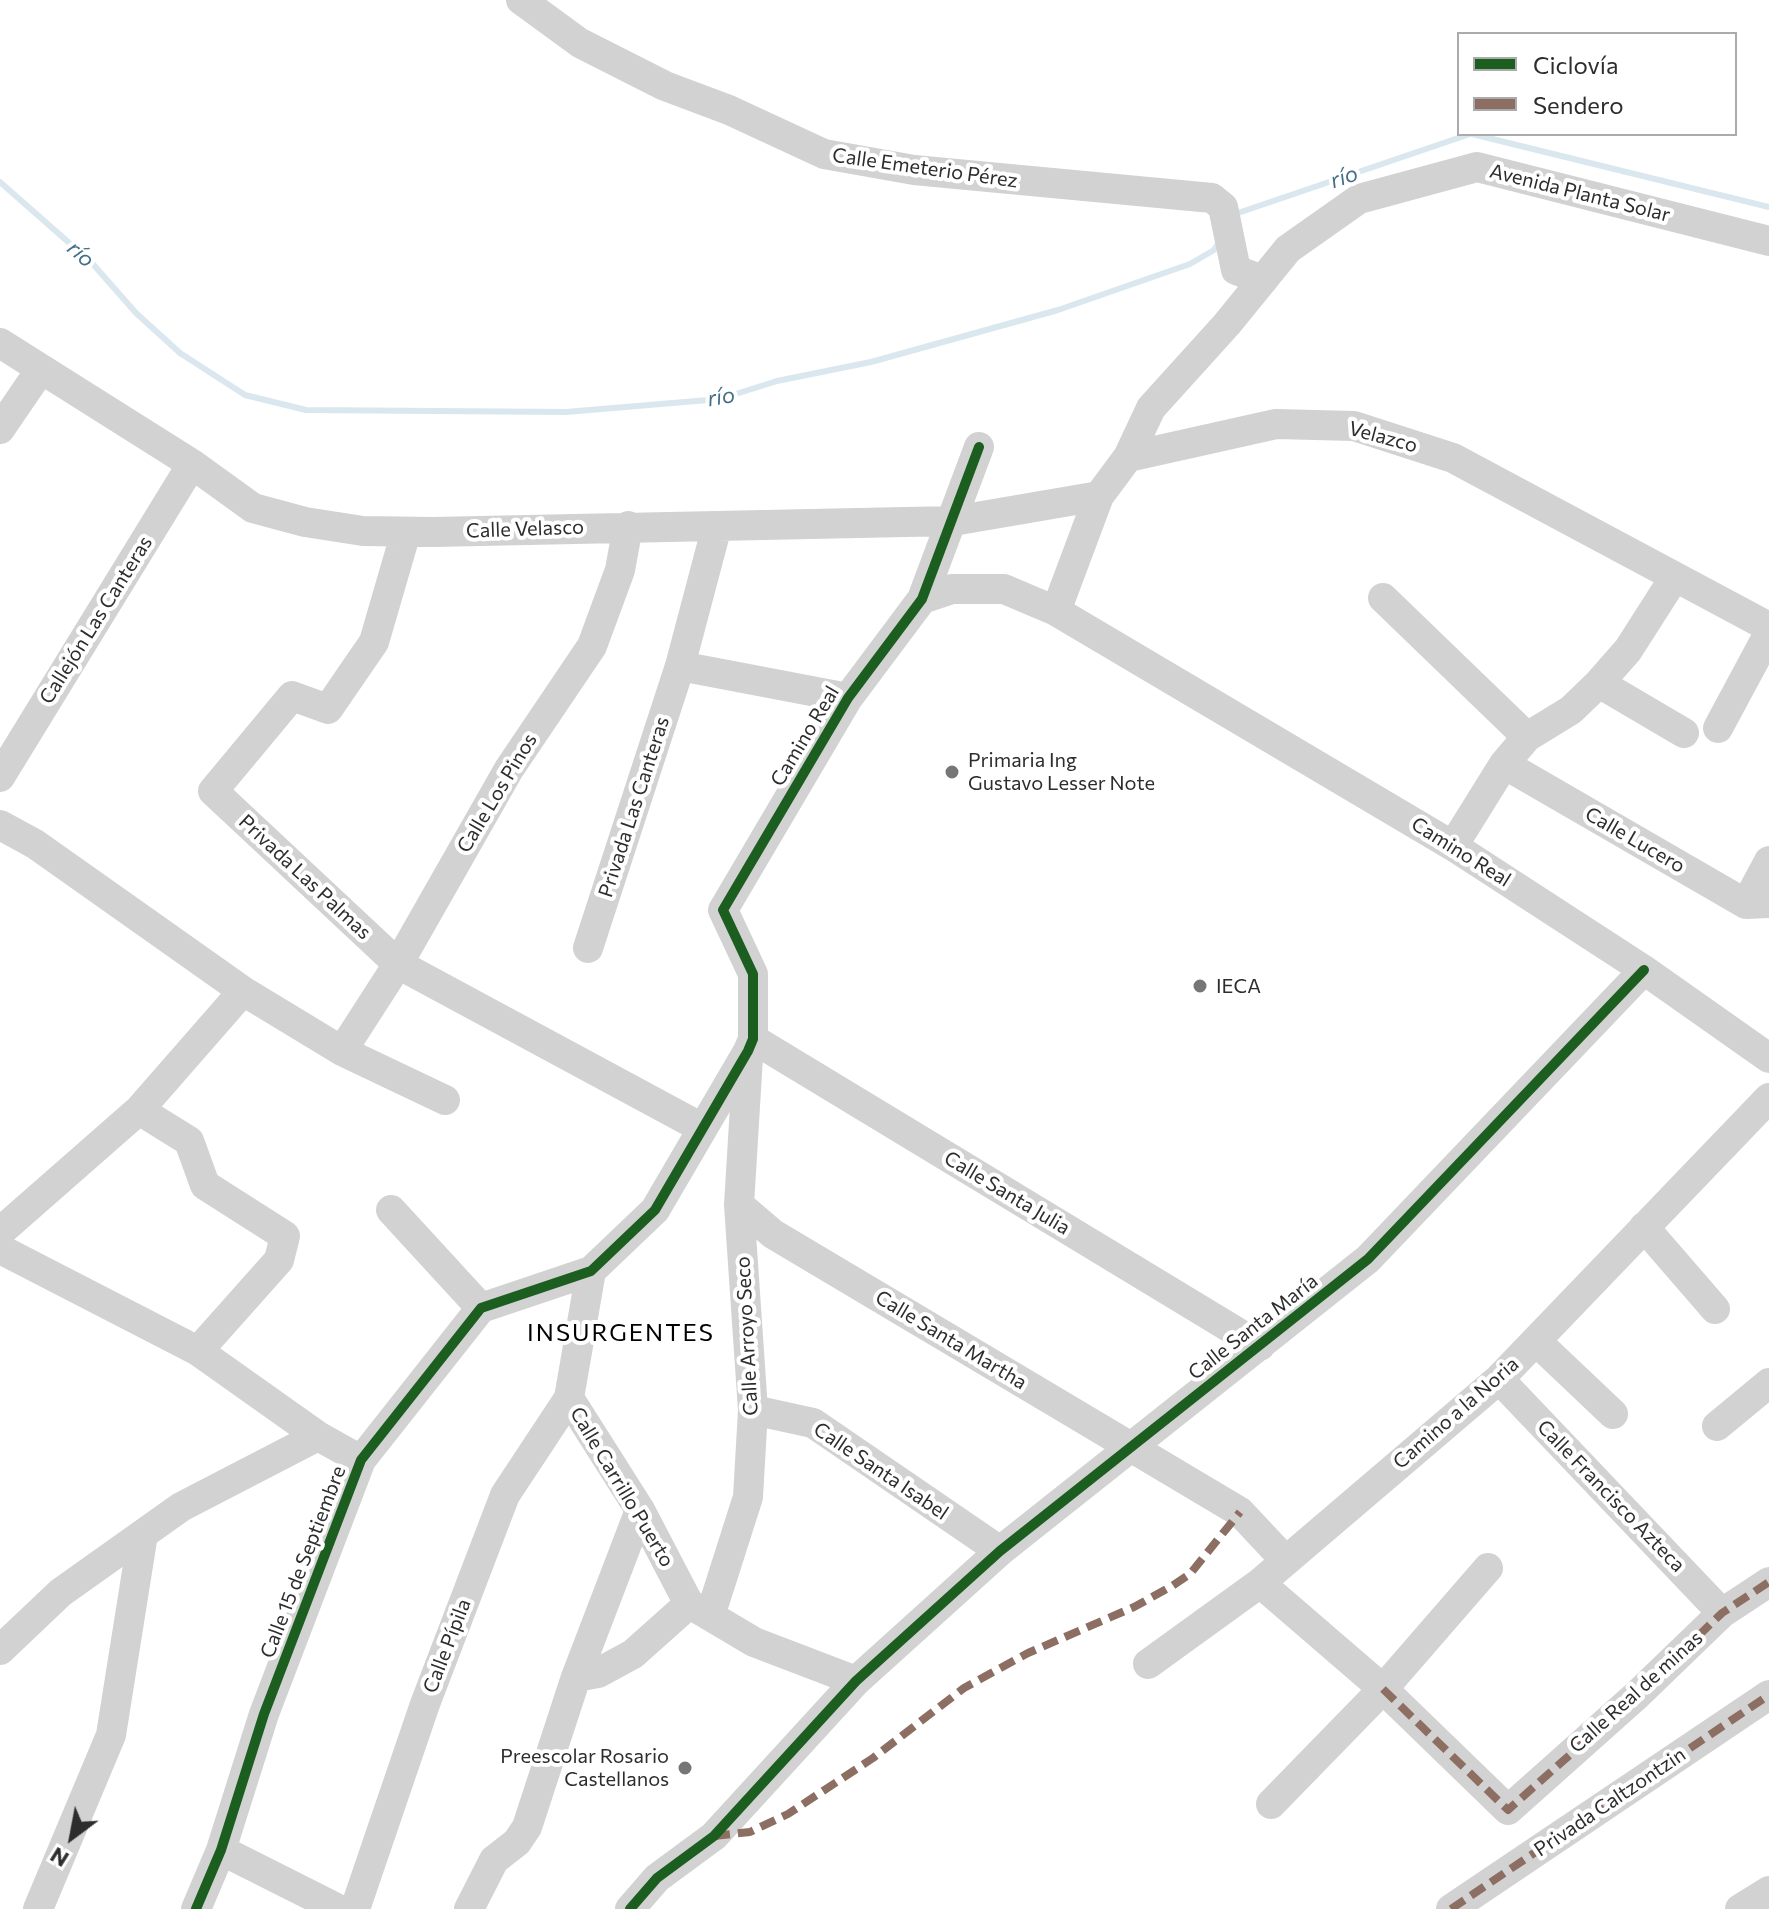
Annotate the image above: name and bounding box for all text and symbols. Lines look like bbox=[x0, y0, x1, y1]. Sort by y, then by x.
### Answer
legend bbox=[1457, 32, 1737, 136]
text: Ciclovía bbox=[1533, 50, 1619, 79]
text: Sendero bbox=[1533, 90, 1624, 119]
street label: Calle Emeterio Pérez bbox=[831, 143, 1019, 193]
street label: Avenida Planta Solar bbox=[1487, 159, 1673, 227]
water label: río bbox=[1327, 160, 1361, 194]
water label: río bbox=[62, 235, 100, 273]
water label: río bbox=[705, 382, 737, 412]
street label: Velazco bbox=[1346, 416, 1420, 458]
street label: Calle Velasco bbox=[466, 515, 584, 543]
street label: Callejón Las Canteras bbox=[35, 532, 157, 708]
street label: Camino Real bbox=[766, 681, 844, 791]
street label: Privada Las Canteras bbox=[593, 714, 675, 900]
street label: Calle Los Pinos bbox=[452, 729, 542, 857]
place label: Primaria Ing Gustavo Lesser Note bbox=[968, 748, 1155, 795]
marker: Primaria Ing Gustavo Lesser Note bbox=[943, 763, 961, 781]
street label: Calle Lucero bbox=[1581, 802, 1689, 878]
street label: Privada Las Palmas bbox=[234, 810, 376, 944]
street label: Camino Real bbox=[1407, 812, 1515, 892]
place label: IECA bbox=[1216, 974, 1261, 998]
marker: IECA bbox=[1191, 977, 1209, 995]
street label: Calle Santa Julia bbox=[940, 1146, 1074, 1240]
street label: Calle Arroyo Seco bbox=[731, 1256, 763, 1416]
street label: Calle Santa María bbox=[1183, 1269, 1323, 1385]
street label: Calle Santa Martha bbox=[871, 1285, 1031, 1395]
district label: INSURGENTES bbox=[527, 1319, 715, 1347]
street label: Camino a la Noria bbox=[1388, 1352, 1524, 1474]
street label: Calle Carrillo Puerto bbox=[565, 1403, 679, 1571]
street label: Calle Francisco Azteca bbox=[1532, 1415, 1690, 1577]
street label: Calle Santa Isabel bbox=[809, 1417, 953, 1525]
street label: Calle 15 de Septiembre bbox=[255, 1463, 351, 1661]
street label: Calle Pípila bbox=[418, 1596, 476, 1696]
street label: Calle Real de minas bbox=[1564, 1626, 1708, 1758]
street label: Privada Caltzontzin bbox=[1530, 1742, 1690, 1862]
place label: Preescolar Rosario Castellanos bbox=[500, 1744, 669, 1791]
marker: Preescolar Rosario Castellanos bbox=[676, 1759, 694, 1777]
north arrow bbox=[32, 1797, 112, 1877]
text: N bbox=[45, 1842, 73, 1874]

